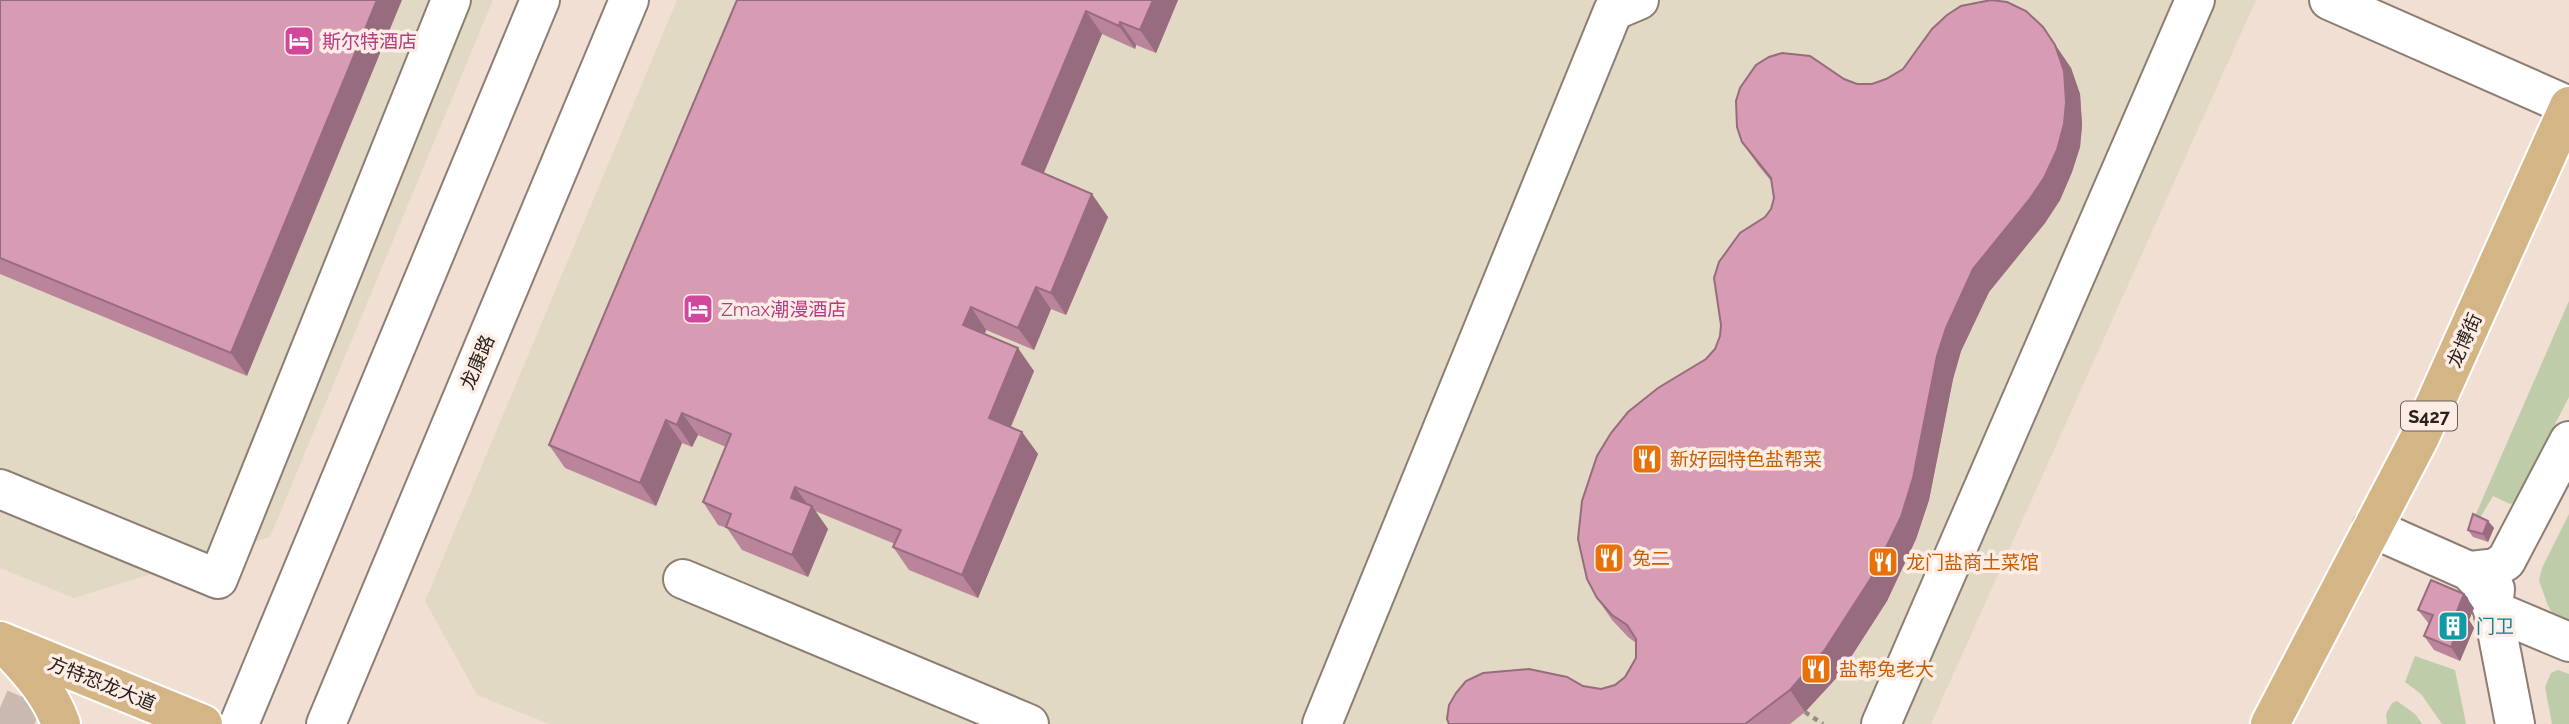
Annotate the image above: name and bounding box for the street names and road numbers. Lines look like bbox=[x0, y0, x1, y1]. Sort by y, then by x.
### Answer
street label: 龙博街 bbox=[2442, 309, 2486, 371]
street label: 龙康路 bbox=[456, 331, 498, 393]
road number: S427 bbox=[2401, 402, 2457, 430]
street label: 方特恐龙大道 bbox=[45, 651, 159, 715]

